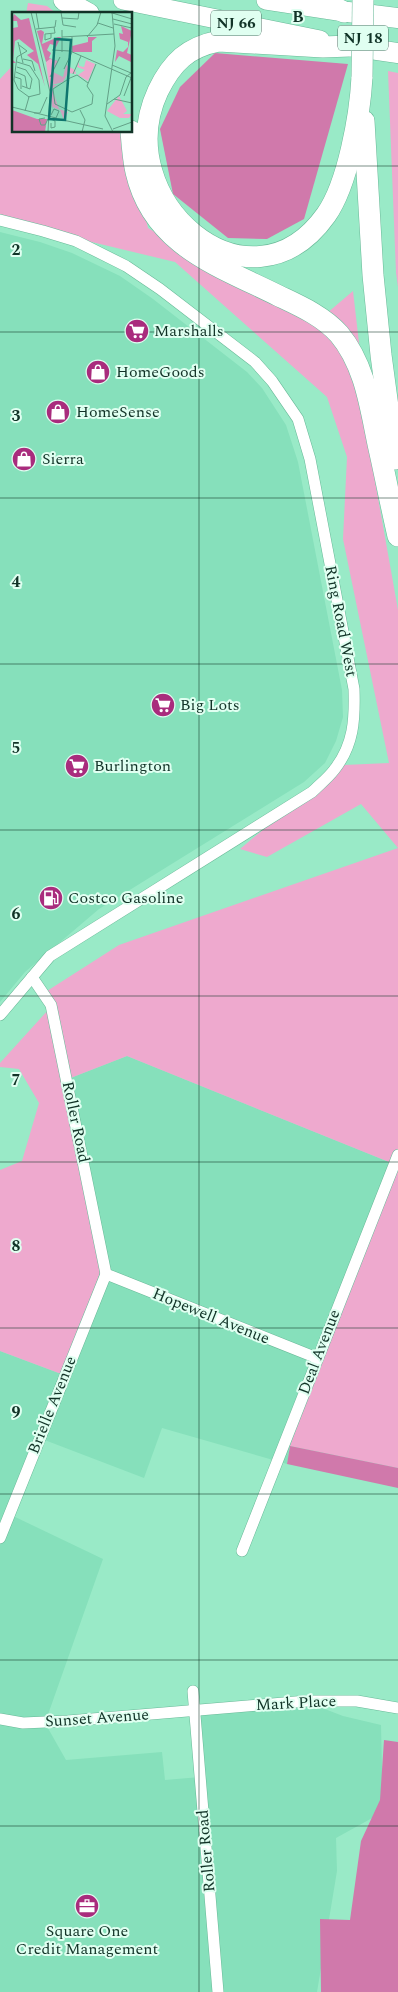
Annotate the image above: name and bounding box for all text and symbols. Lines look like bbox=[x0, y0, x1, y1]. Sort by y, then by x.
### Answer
text: B bbox=[292, 5, 304, 29]
road number: NJ 66 bbox=[211, 10, 261, 36]
inset map bbox=[12, 12, 132, 132]
road number: NJ 18 bbox=[338, 26, 388, 50]
text: 2 bbox=[12, 238, 21, 262]
supermarket icon: Marshalls bbox=[124, 318, 150, 344]
place label: Marshalls bbox=[154, 319, 224, 343]
shop icon: HomeGoods bbox=[85, 359, 111, 385]
place label: HomeGoods bbox=[116, 360, 205, 384]
shop icon: HomeSense bbox=[45, 399, 71, 425]
place label: HomeSense bbox=[76, 400, 160, 424]
text: 3 bbox=[12, 404, 21, 428]
shop icon: Sierra bbox=[11, 446, 37, 472]
place label: Sierra bbox=[42, 447, 84, 471]
street label: Ring Road West bbox=[318, 563, 364, 679]
text: 4 bbox=[12, 570, 21, 594]
supermarket icon: Big Lots bbox=[150, 692, 176, 718]
place label: Big Lots bbox=[180, 693, 240, 717]
text: 5 bbox=[12, 736, 20, 760]
supermarket icon: Burlington bbox=[64, 753, 90, 779]
place label: Burlington bbox=[94, 754, 171, 778]
fuel station icon: Costco Gasoline bbox=[38, 885, 64, 911]
place label: Costco Gasoline bbox=[68, 886, 183, 910]
text: 6 bbox=[12, 902, 21, 926]
text: 7 bbox=[12, 1068, 21, 1092]
street label: Roller Road bbox=[56, 1079, 96, 1165]
text: 8 bbox=[12, 1234, 21, 1258]
street label: Hopewell Avenue bbox=[149, 1282, 273, 1350]
street label: Deal Avenue bbox=[292, 1306, 346, 1398]
street label: Brielle Avenue bbox=[21, 1352, 83, 1458]
text: 9 bbox=[12, 1400, 21, 1424]
street label: Mark Place bbox=[255, 1689, 337, 1717]
street label: Sunset Avenue bbox=[44, 1702, 150, 1734]
street label: Roller Road bbox=[190, 1809, 222, 1893]
office icon: Square One Credit Management bbox=[74, 1893, 100, 1919]
place label: Square One Credit Management bbox=[16, 1919, 158, 1961]

